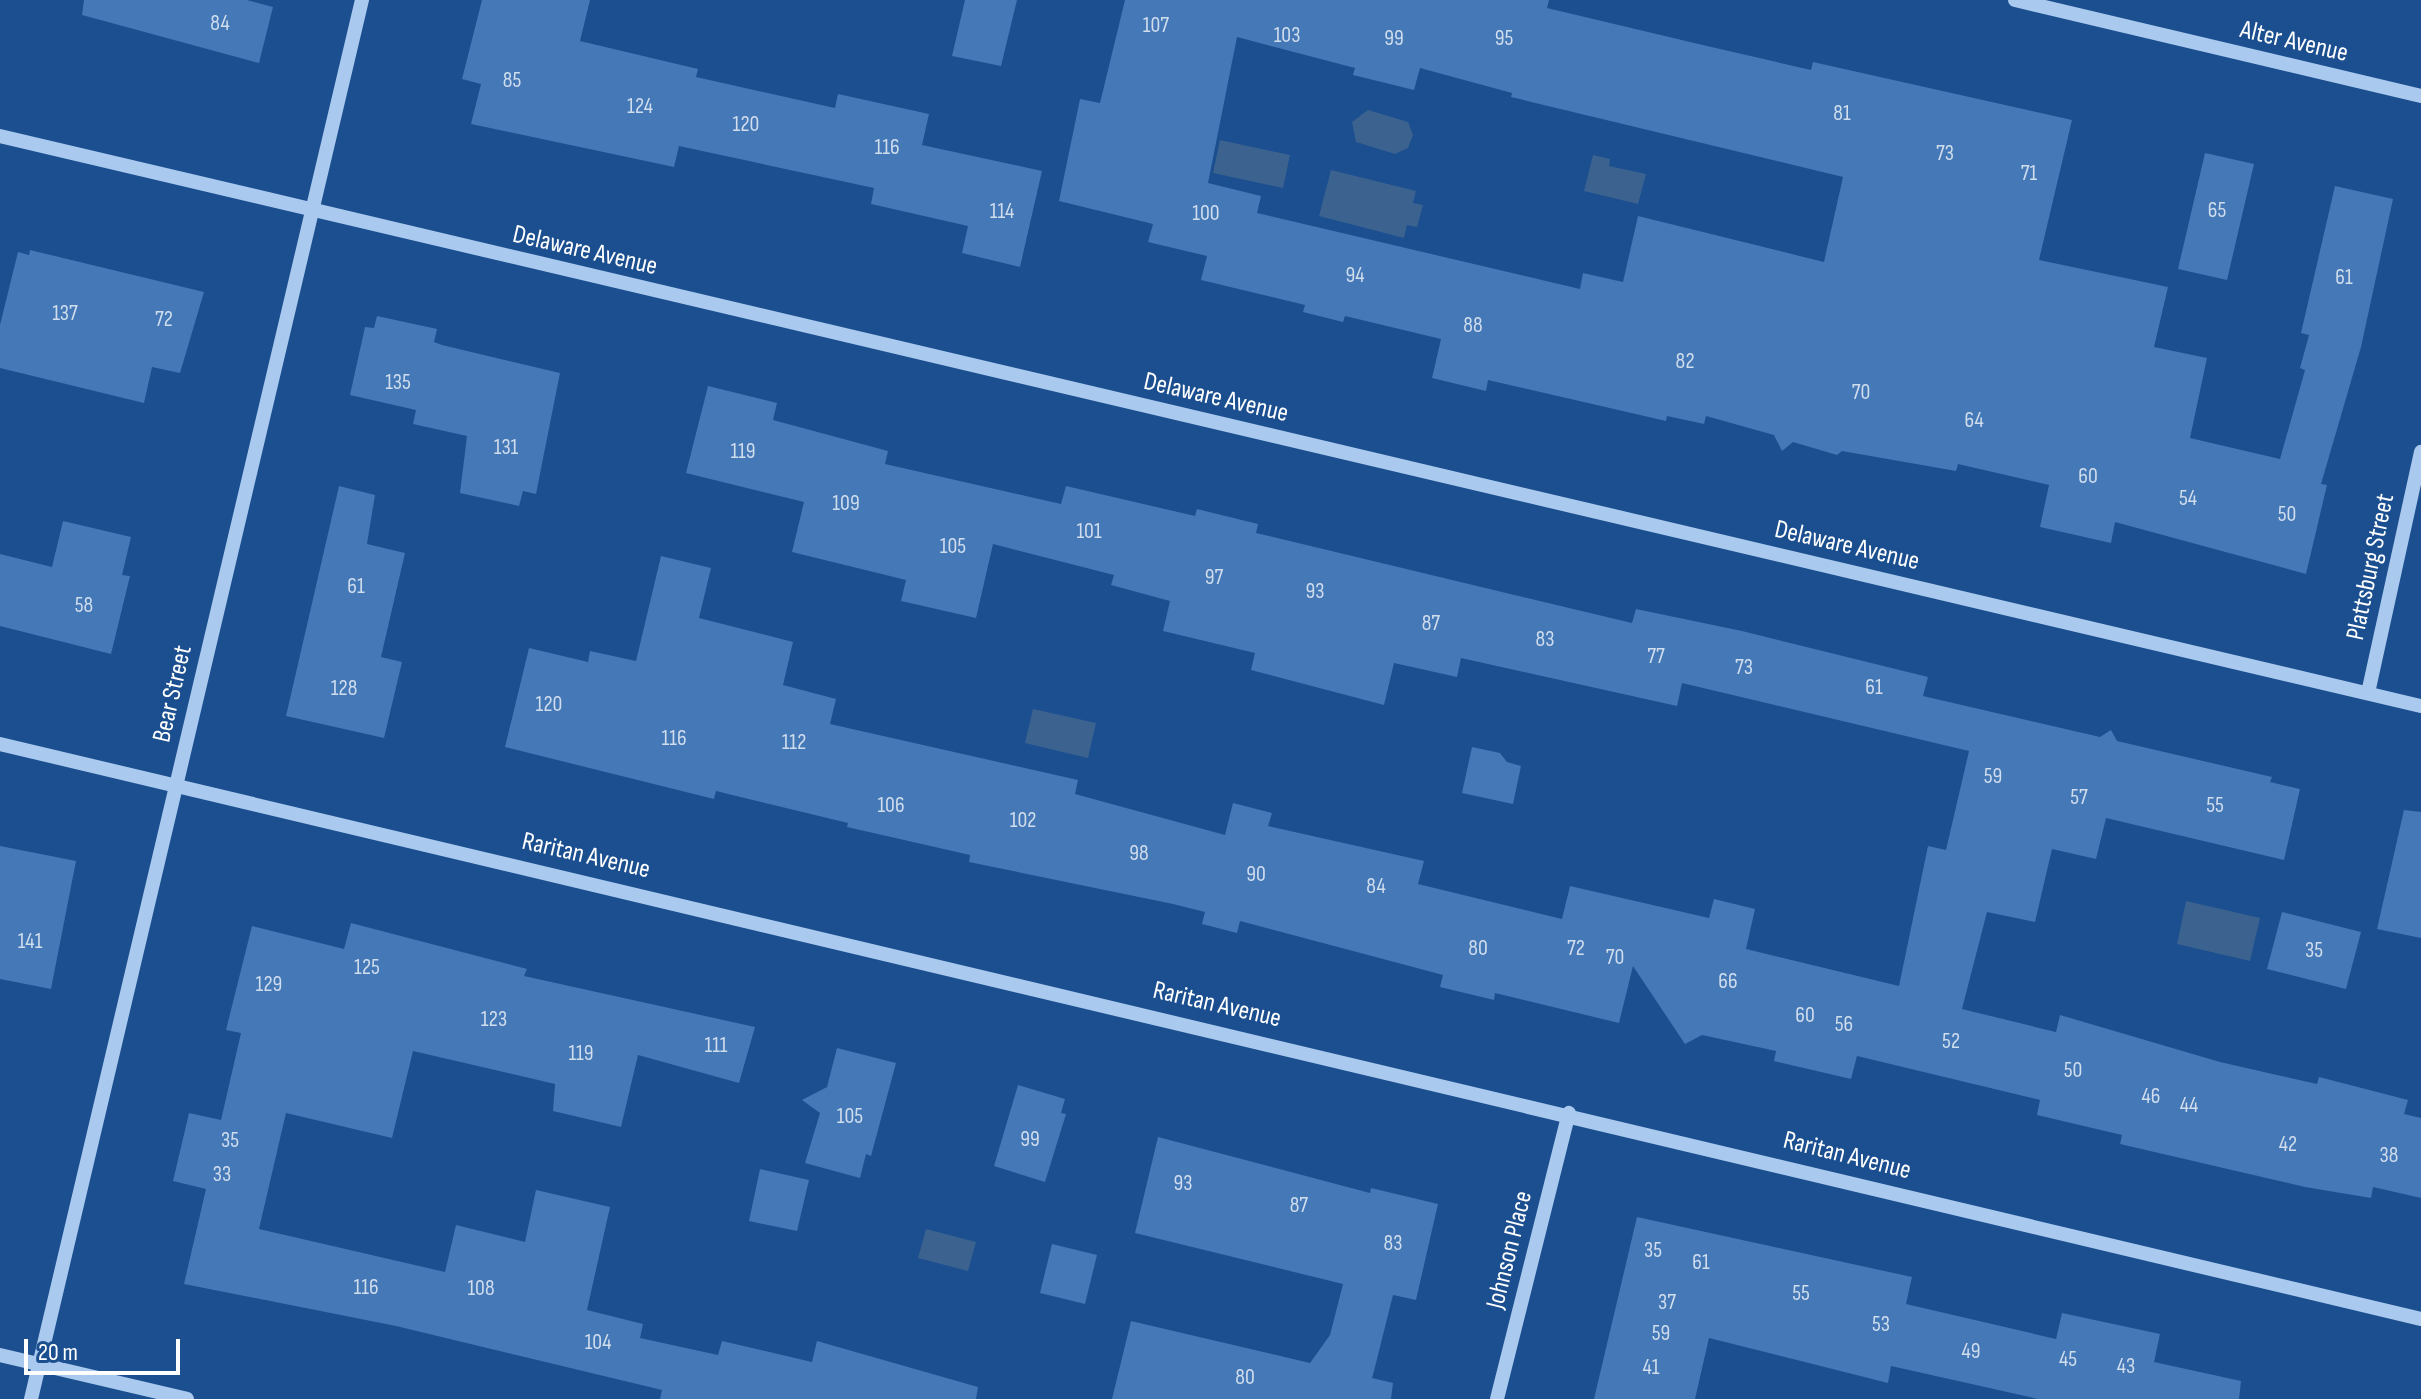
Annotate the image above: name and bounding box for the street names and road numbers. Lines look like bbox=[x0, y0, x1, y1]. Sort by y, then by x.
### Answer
street label: Alter Avenue bbox=[2237, 14, 2351, 70]
street label: Delaware Avenue bbox=[510, 219, 660, 283]
street label: Delaware Avenue bbox=[1141, 366, 1291, 430]
street label: Plattsburg Street bbox=[2340, 491, 2402, 643]
street label: Delaware Avenue bbox=[1772, 514, 1922, 578]
street label: Bear Street bbox=[147, 643, 199, 745]
street label: Raritan Avenue bbox=[519, 826, 653, 886]
street label: Raritan Avenue bbox=[1150, 975, 1284, 1035]
street label: Raritan Avenue bbox=[1780, 1125, 1914, 1187]
street label: Johnson Place bbox=[1480, 1188, 1540, 1312]

